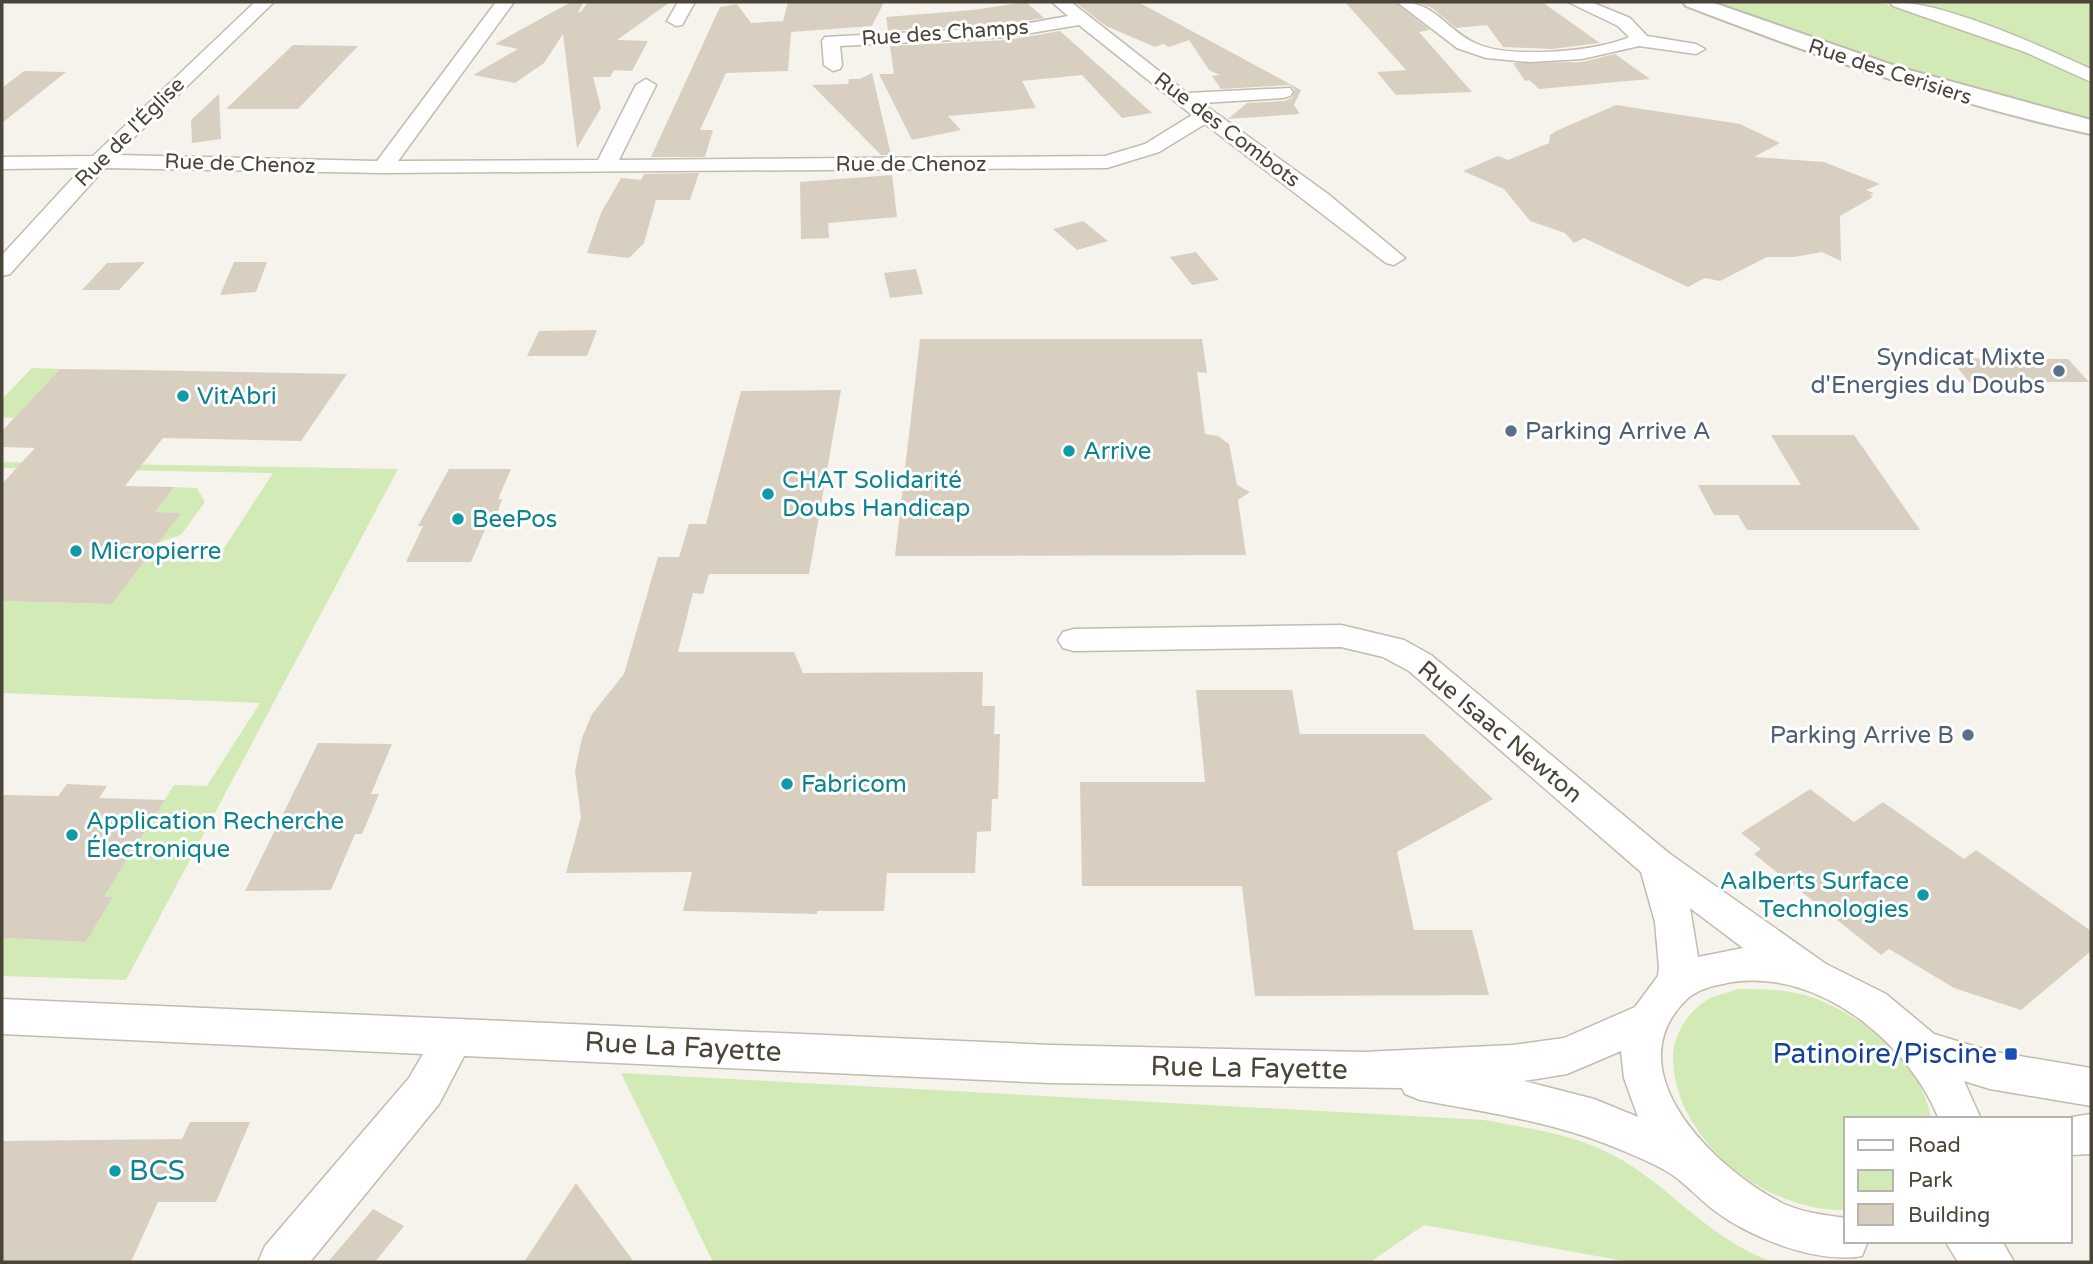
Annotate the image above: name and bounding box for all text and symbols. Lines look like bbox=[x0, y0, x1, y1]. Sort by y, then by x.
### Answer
street label: Rue des Champs bbox=[861, 15, 1029, 51]
street label: Rue des Cerisiers bbox=[1805, 34, 1975, 110]
street label: Rue des Combots bbox=[1149, 67, 1305, 193]
street label: Rue de l'Église bbox=[70, 72, 190, 192]
street label: Rue de Chenoz bbox=[164, 149, 316, 179]
street label: Rue de Chenoz bbox=[836, 152, 986, 177]
place label: Syndicat Mixte d'Energies du Doubs bbox=[1810, 343, 2045, 400]
marker: Syndicat Mixte d'Energies du Doubs bbox=[2051, 363, 2067, 379]
place label: VitAbri bbox=[197, 382, 277, 411]
marker: VitAbri bbox=[175, 388, 191, 404]
place label: Parking Arrive A bbox=[1525, 417, 1711, 446]
marker: Parking Arrive A bbox=[1503, 423, 1519, 439]
place label: Arrive bbox=[1083, 437, 1151, 466]
marker: Arrive bbox=[1061, 443, 1077, 459]
place label: CHAT Solidarité Doubs Handicap bbox=[782, 466, 970, 523]
marker: CHAT Solidarité Doubs Handicap bbox=[760, 486, 776, 502]
place label: BeePos bbox=[472, 505, 557, 534]
marker: BeePos bbox=[450, 511, 466, 527]
place label: Micropierre bbox=[90, 537, 221, 566]
marker: Micropierre bbox=[68, 543, 84, 559]
street label: Rue Isaac Newton bbox=[1412, 655, 1588, 809]
place label: Parking Arrive B bbox=[1770, 721, 1954, 750]
marker: Parking Arrive B bbox=[1960, 727, 1976, 743]
place label: Fabricom bbox=[801, 770, 907, 799]
marker: Fabricom bbox=[779, 776, 795, 792]
place label: Application Recherche Électronique bbox=[86, 807, 344, 864]
marker: Application Recherche Électronique bbox=[64, 827, 80, 843]
place label: Aalberts Surface Technologies bbox=[1720, 867, 1909, 924]
marker: Aalberts Surface Technologies bbox=[1915, 887, 1931, 903]
street label: Rue La Fayette bbox=[584, 1025, 782, 1069]
place label: Patinoire/Piscine bbox=[1772, 1037, 1997, 1071]
marker: Patinoire/Piscine bbox=[2003, 1046, 2019, 1062]
street label: Rue La Fayette bbox=[1150, 1049, 1348, 1087]
legend bbox=[1844, 1117, 2072, 1243]
text: Road bbox=[1908, 1133, 1961, 1158]
place label: BCS bbox=[129, 1154, 185, 1188]
marker: BCS bbox=[107, 1163, 123, 1179]
text: Park bbox=[1908, 1168, 1953, 1193]
text: Building bbox=[1908, 1203, 1990, 1228]

